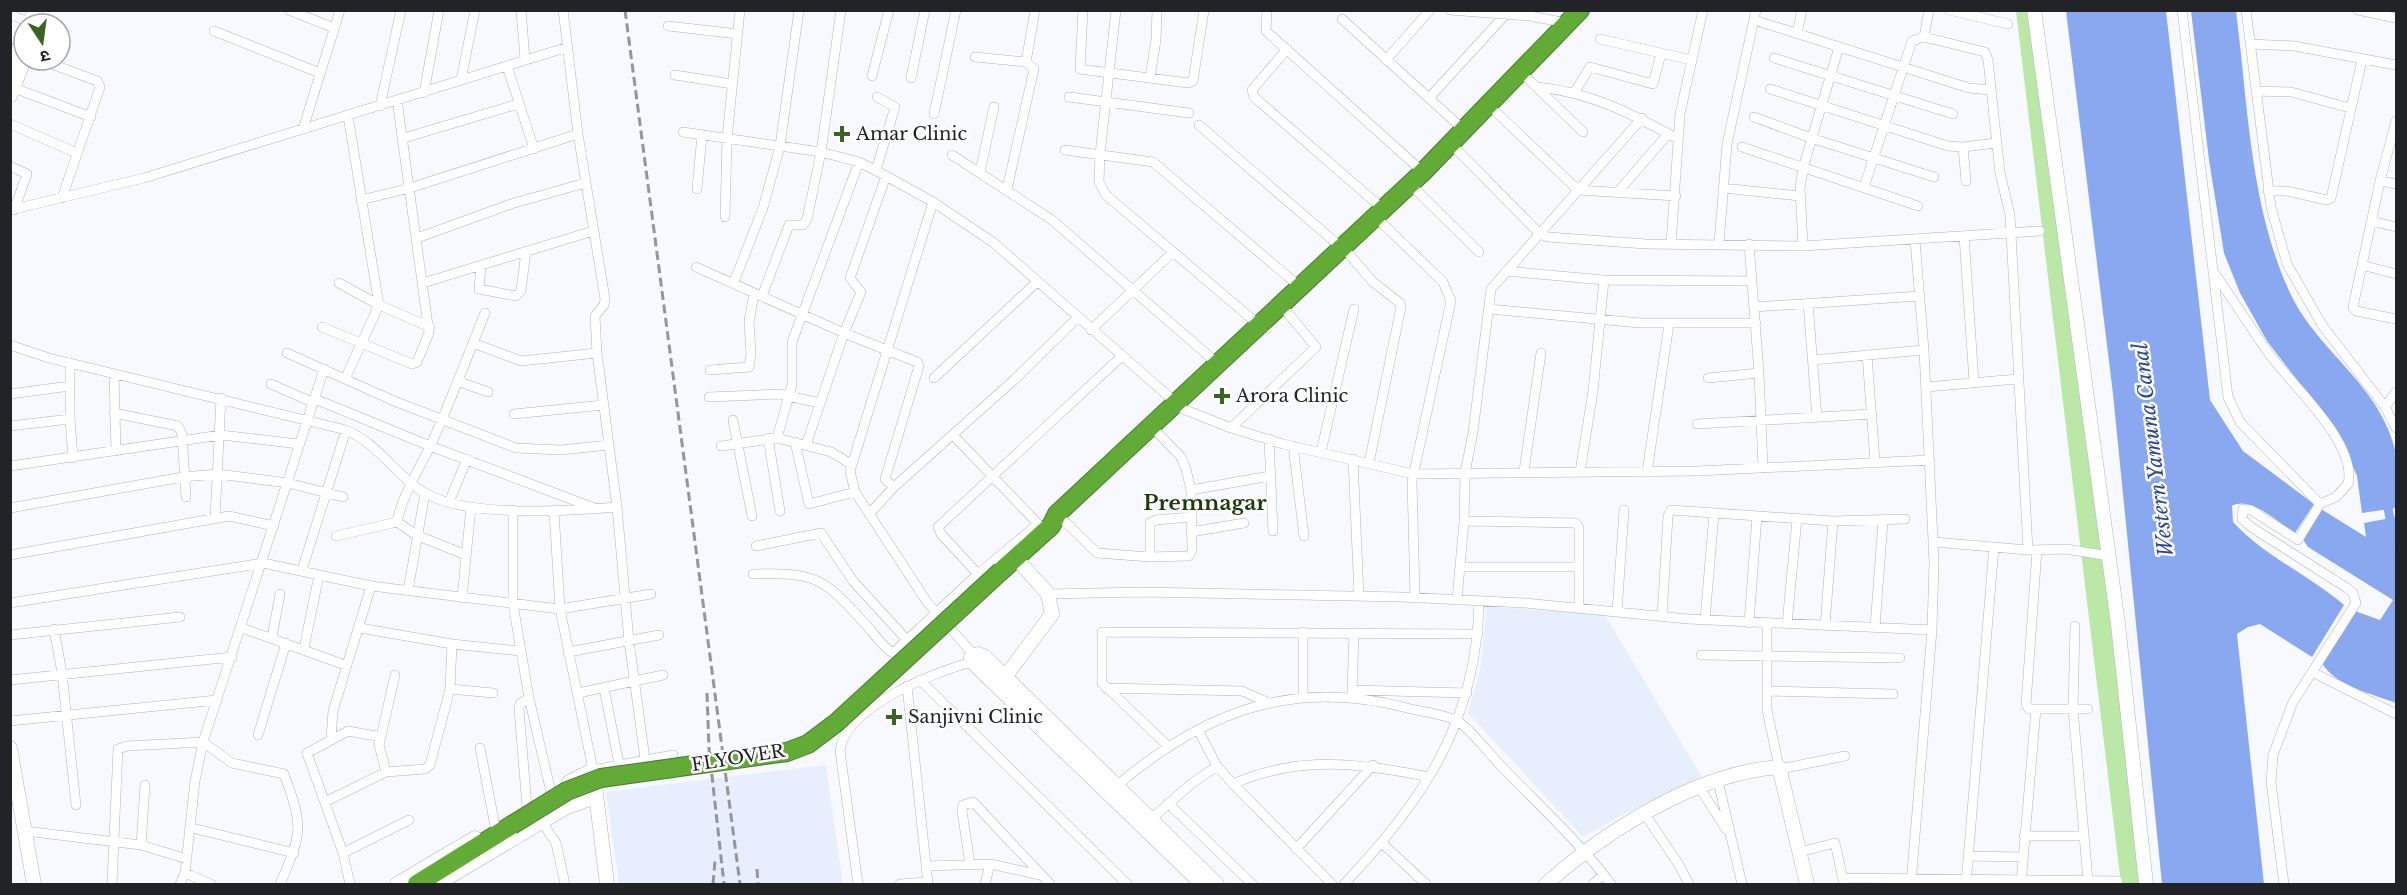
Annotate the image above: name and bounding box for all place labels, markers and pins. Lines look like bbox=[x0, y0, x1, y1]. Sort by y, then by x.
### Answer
place label: Amar Clinic bbox=[855, 123, 967, 145]
marker: Amar Clinic bbox=[833, 125, 851, 143]
place label: Arora Clinic bbox=[1235, 385, 1349, 407]
marker: Arora Clinic bbox=[1213, 387, 1231, 405]
place label: Sanjivni Clinic bbox=[908, 706, 1043, 728]
marker: Sanjivni Clinic bbox=[885, 708, 903, 726]

